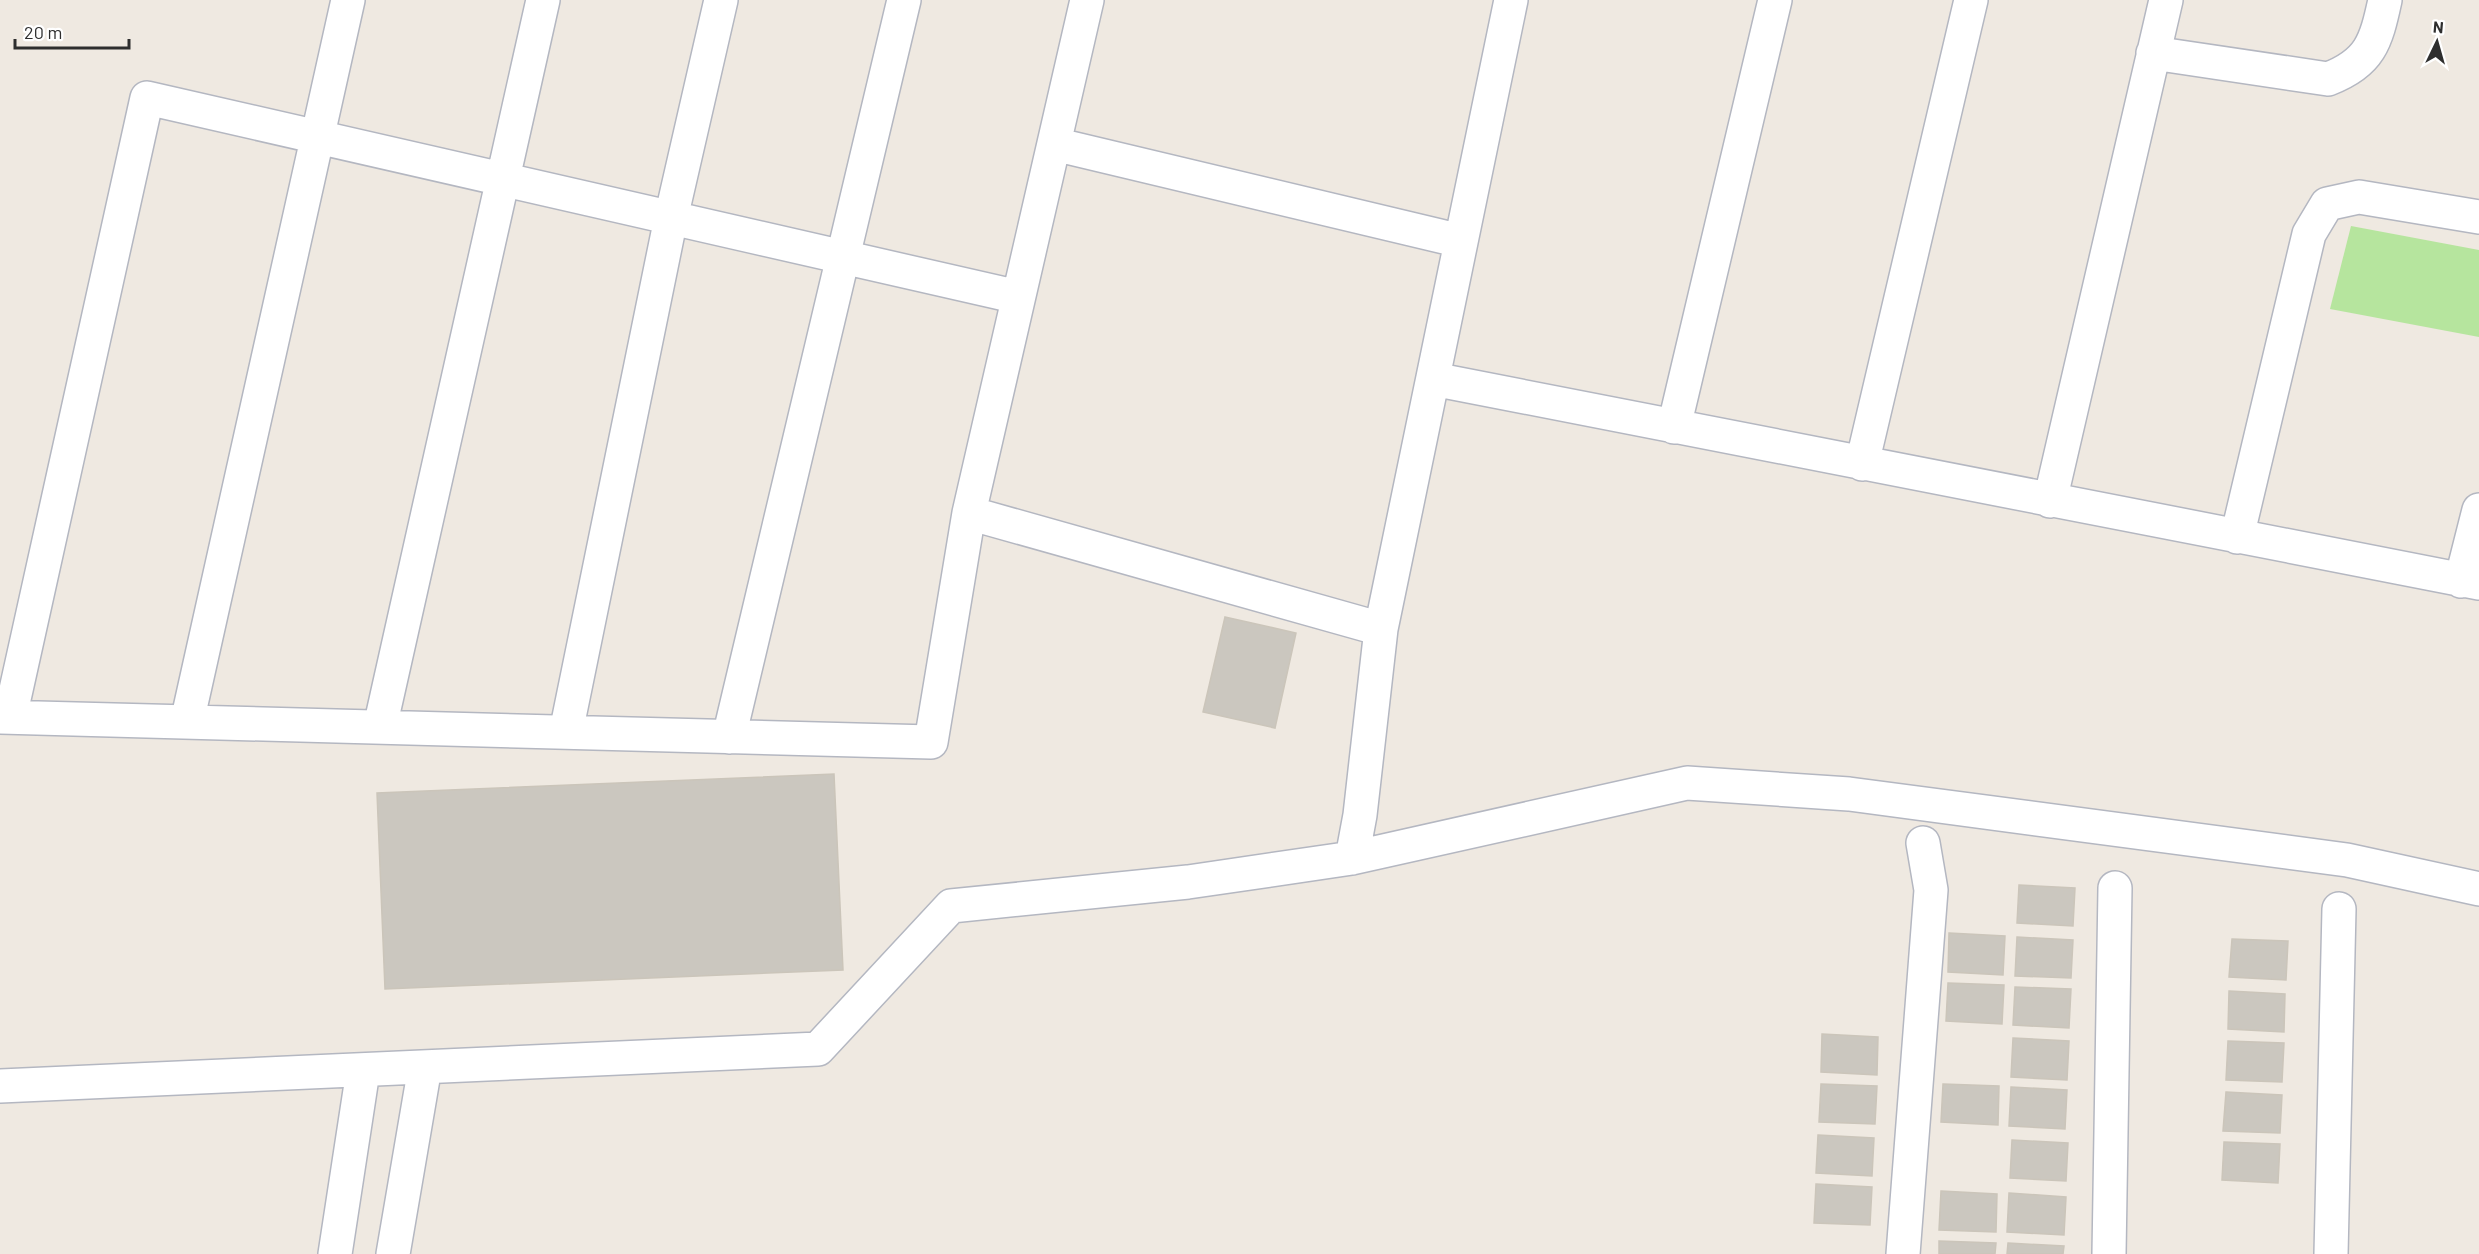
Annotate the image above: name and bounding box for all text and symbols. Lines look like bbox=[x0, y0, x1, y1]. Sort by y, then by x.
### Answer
scale bar bbox=[15, 12, 129, 50]
north arrow bbox=[2407, 12, 2467, 72]
text: N bbox=[2432, 17, 2444, 36]
text: 20 m bbox=[24, 21, 62, 43]

